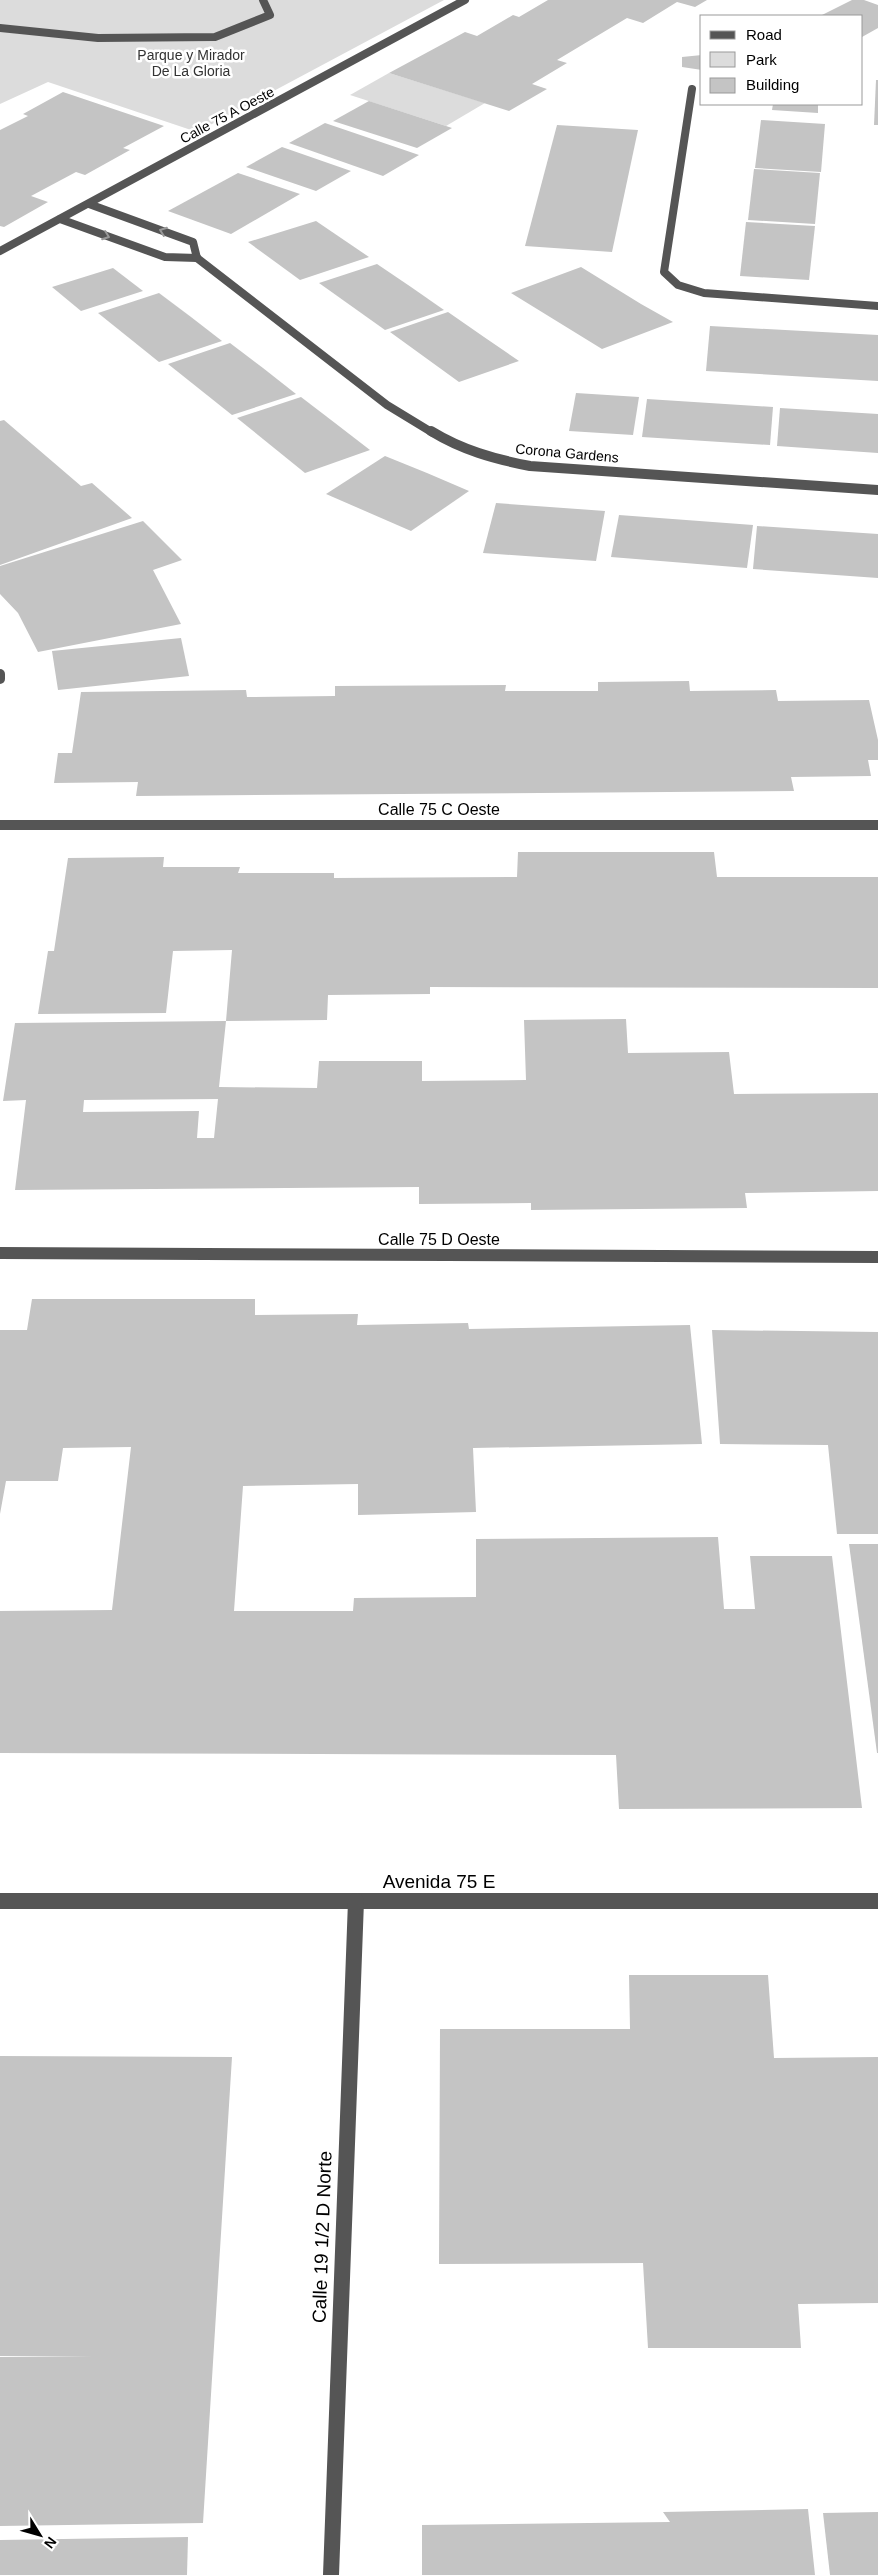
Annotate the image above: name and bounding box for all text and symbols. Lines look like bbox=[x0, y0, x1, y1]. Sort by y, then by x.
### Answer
legend bbox=[700, 15, 863, 105]
text: Road bbox=[746, 26, 782, 43]
park label: Parque y Mirador De La Gloria bbox=[137, 47, 245, 79]
text: Park bbox=[746, 51, 777, 68]
text: Building bbox=[746, 76, 799, 93]
street label: Calle 75 A Oeste bbox=[177, 83, 277, 147]
one-way arrow bbox=[159, 227, 168, 237]
one-way arrow bbox=[101, 230, 110, 240]
street label: Corona Gardens bbox=[515, 441, 619, 465]
street label: Calle 75 C Oeste bbox=[378, 801, 500, 818]
street label: Calle 75 D Oeste bbox=[378, 1231, 500, 1248]
street label: Avenida 75 E bbox=[383, 1871, 495, 1892]
street label: Calle 19 1/2 D Norte bbox=[309, 2151, 335, 2323]
north arrow bbox=[15, 2510, 65, 2560]
text: N bbox=[41, 2534, 60, 2552]

